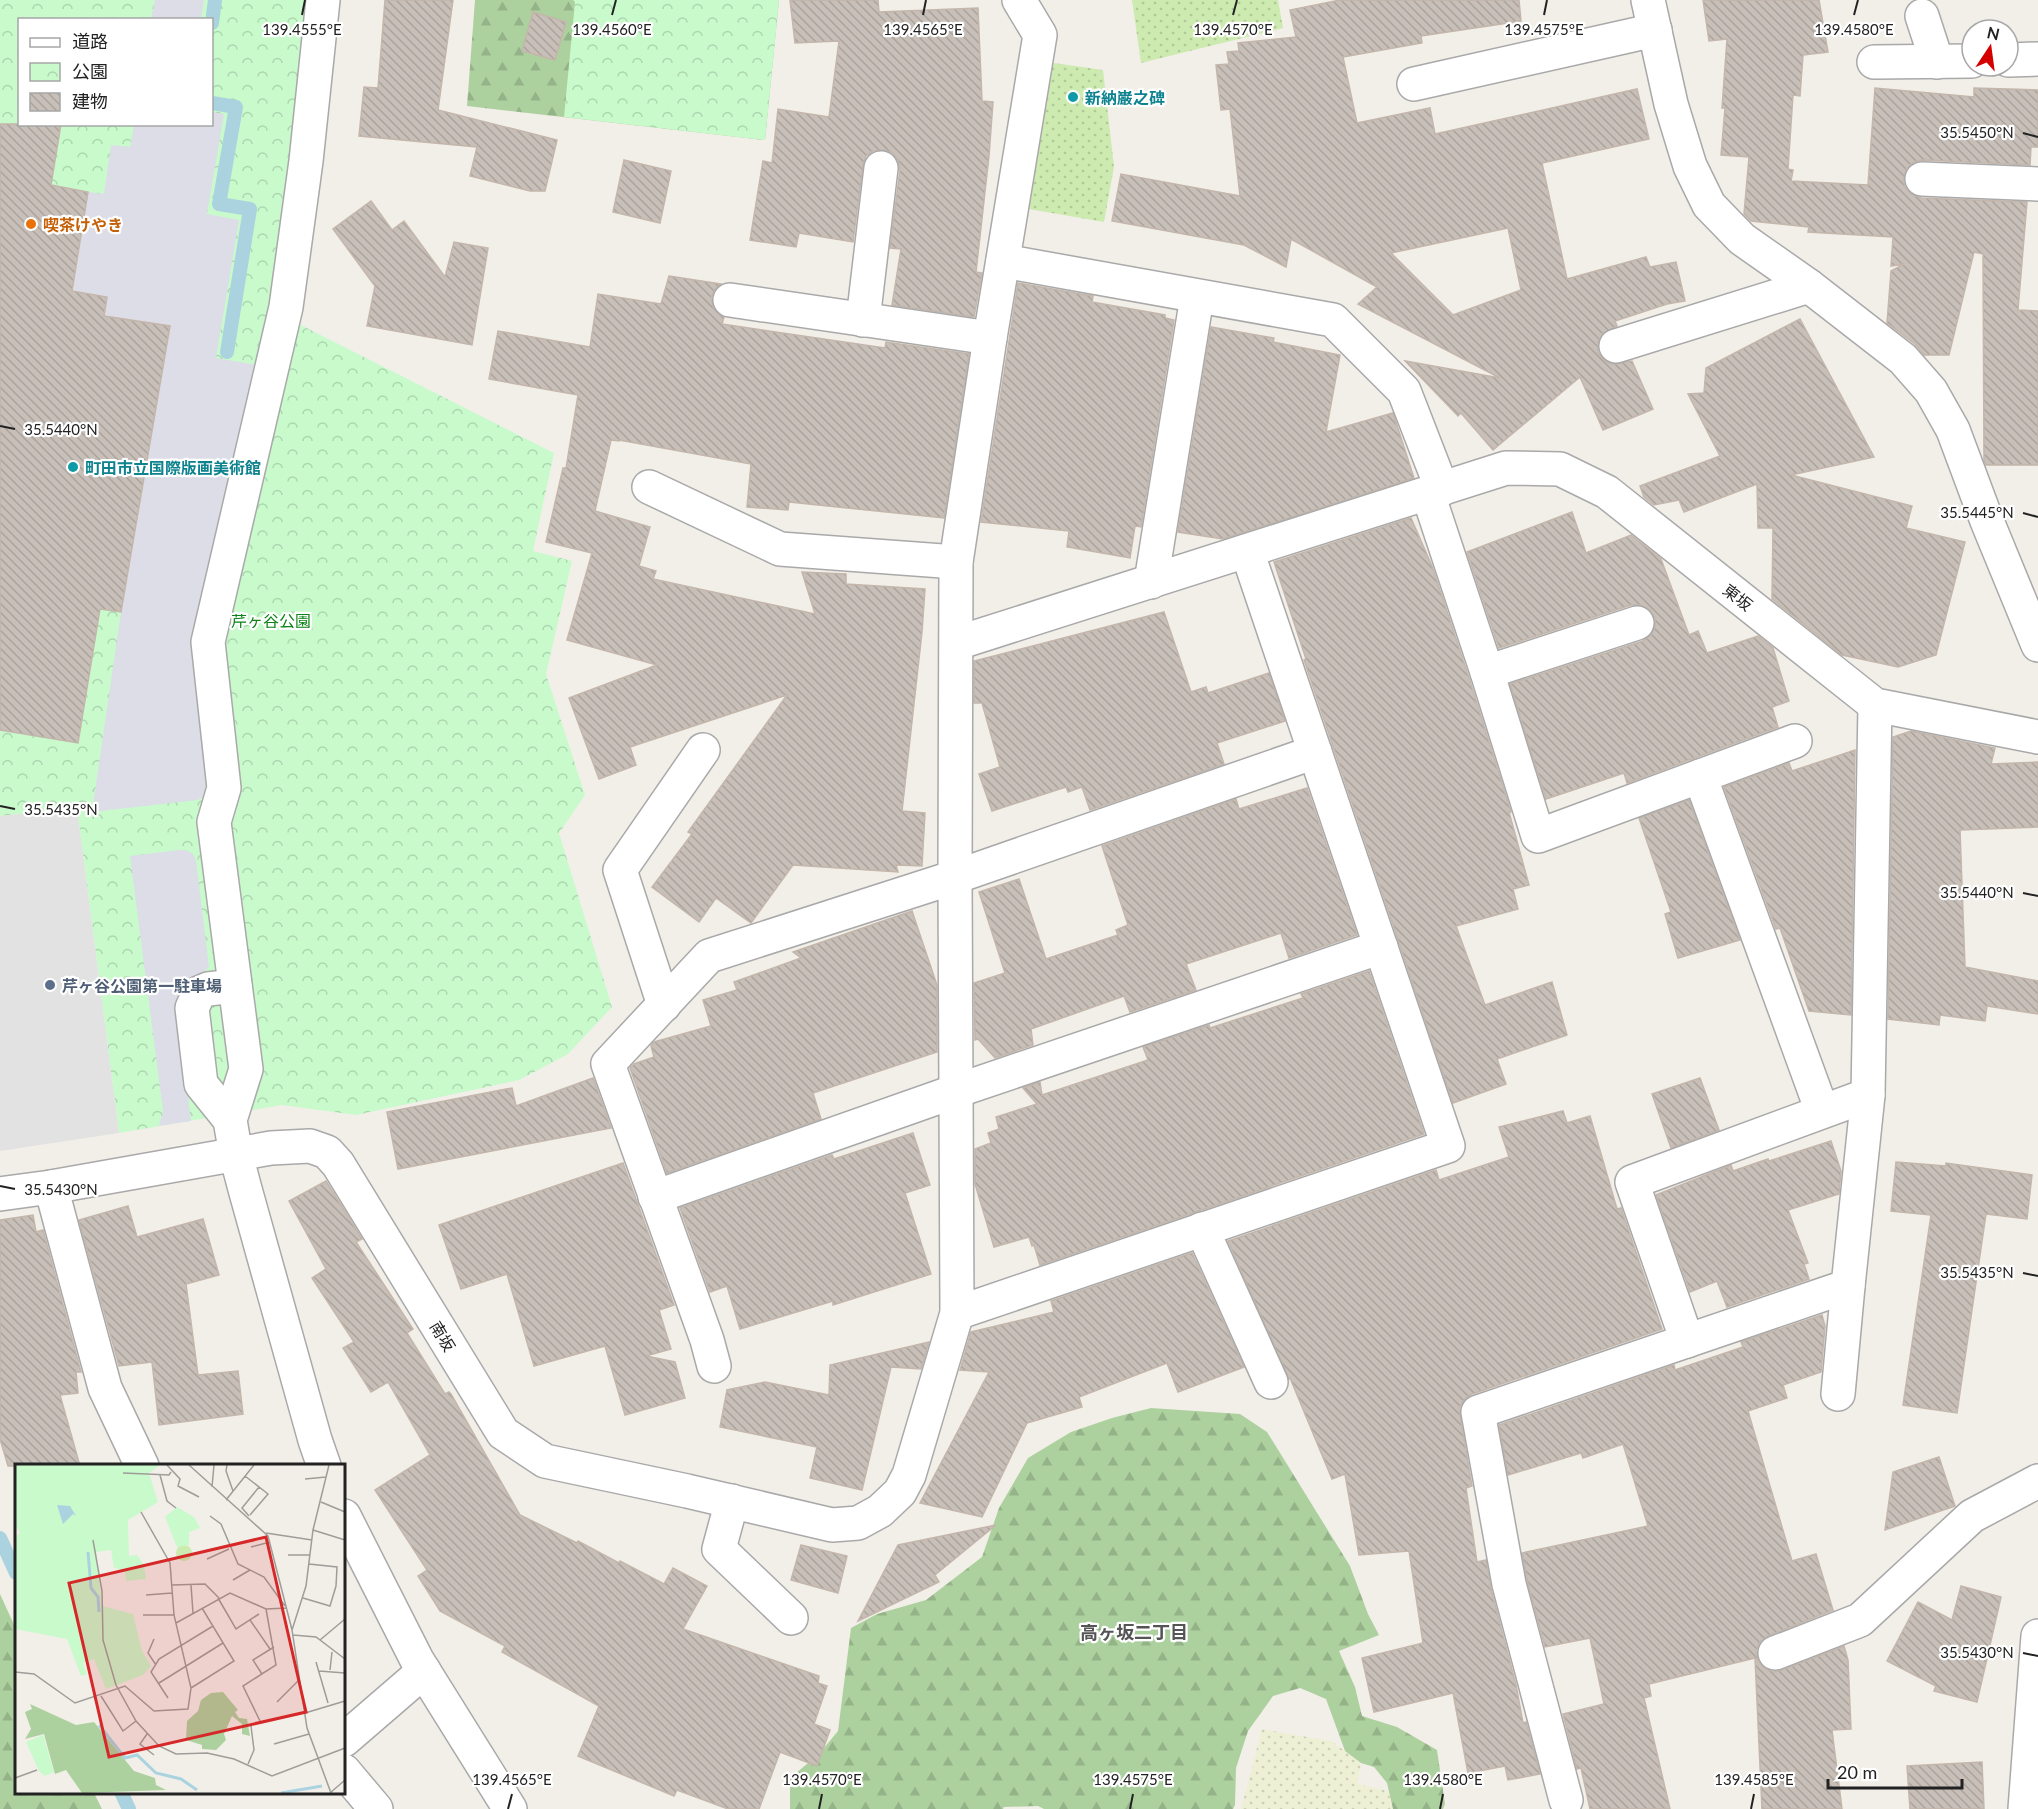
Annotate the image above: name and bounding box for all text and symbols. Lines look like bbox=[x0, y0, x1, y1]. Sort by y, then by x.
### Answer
legend bbox=[18, 18, 213, 126]
north arrow bbox=[1960, 18, 2020, 78]
text: 139.4555°E bbox=[262, 20, 342, 38]
text: 139.4560°E bbox=[572, 20, 652, 38]
text: 139.4565°E bbox=[883, 20, 963, 38]
text: 139.4570°E bbox=[1193, 20, 1273, 38]
text: 139.4575°E bbox=[1504, 20, 1584, 38]
text: 139.4580°E bbox=[1814, 20, 1894, 38]
text: N bbox=[1985, 22, 2002, 44]
text: 道路 bbox=[72, 30, 108, 52]
text: 公園 bbox=[72, 60, 108, 82]
place label: 新納巌之碑 bbox=[1085, 88, 1165, 107]
text: 建物 bbox=[72, 90, 108, 112]
marker: 新納巌之碑 bbox=[1066, 90, 1080, 104]
text: 35.5450°N bbox=[1940, 123, 2014, 141]
place label: 喫茶けやき bbox=[43, 215, 123, 234]
marker: 喫茶けやき bbox=[24, 217, 38, 231]
text: 35.5440°N bbox=[24, 420, 98, 438]
place label: 町田市立国際版画美術館 bbox=[85, 458, 261, 477]
marker: 町田市立国際版画美術館 bbox=[66, 460, 80, 474]
text: 35.5445°N bbox=[1940, 503, 2014, 521]
street label: 東坂 bbox=[1720, 580, 1756, 614]
park label: 芹ヶ谷公園 bbox=[231, 611, 311, 630]
text: 35.5435°N bbox=[24, 800, 98, 818]
text: 35.5440°N bbox=[1940, 883, 2014, 901]
place label: 芹ヶ谷公園第一駐車場 bbox=[62, 976, 222, 995]
marker: 芹ヶ谷公園第一駐車場 bbox=[43, 978, 57, 992]
text: 35.5430°N bbox=[24, 1180, 98, 1198]
text: 35.5435°N bbox=[1940, 1263, 2014, 1281]
street label: 南坂 bbox=[427, 1317, 459, 1355]
inset map bbox=[15, 1464, 345, 1794]
district label: 高ヶ坂二丁目 bbox=[1080, 1621, 1188, 1643]
text: 35.5430°N bbox=[1940, 1643, 2014, 1661]
scale bar bbox=[1828, 1752, 1962, 1790]
text: 20 m bbox=[1837, 1761, 1877, 1783]
text: 139.4565°E bbox=[472, 1770, 552, 1788]
text: 139.4570°E bbox=[782, 1770, 862, 1788]
text: 139.4575°E bbox=[1093, 1770, 1173, 1788]
text: 139.4580°E bbox=[1403, 1770, 1483, 1788]
text: 139.4585°E bbox=[1714, 1770, 1794, 1788]

